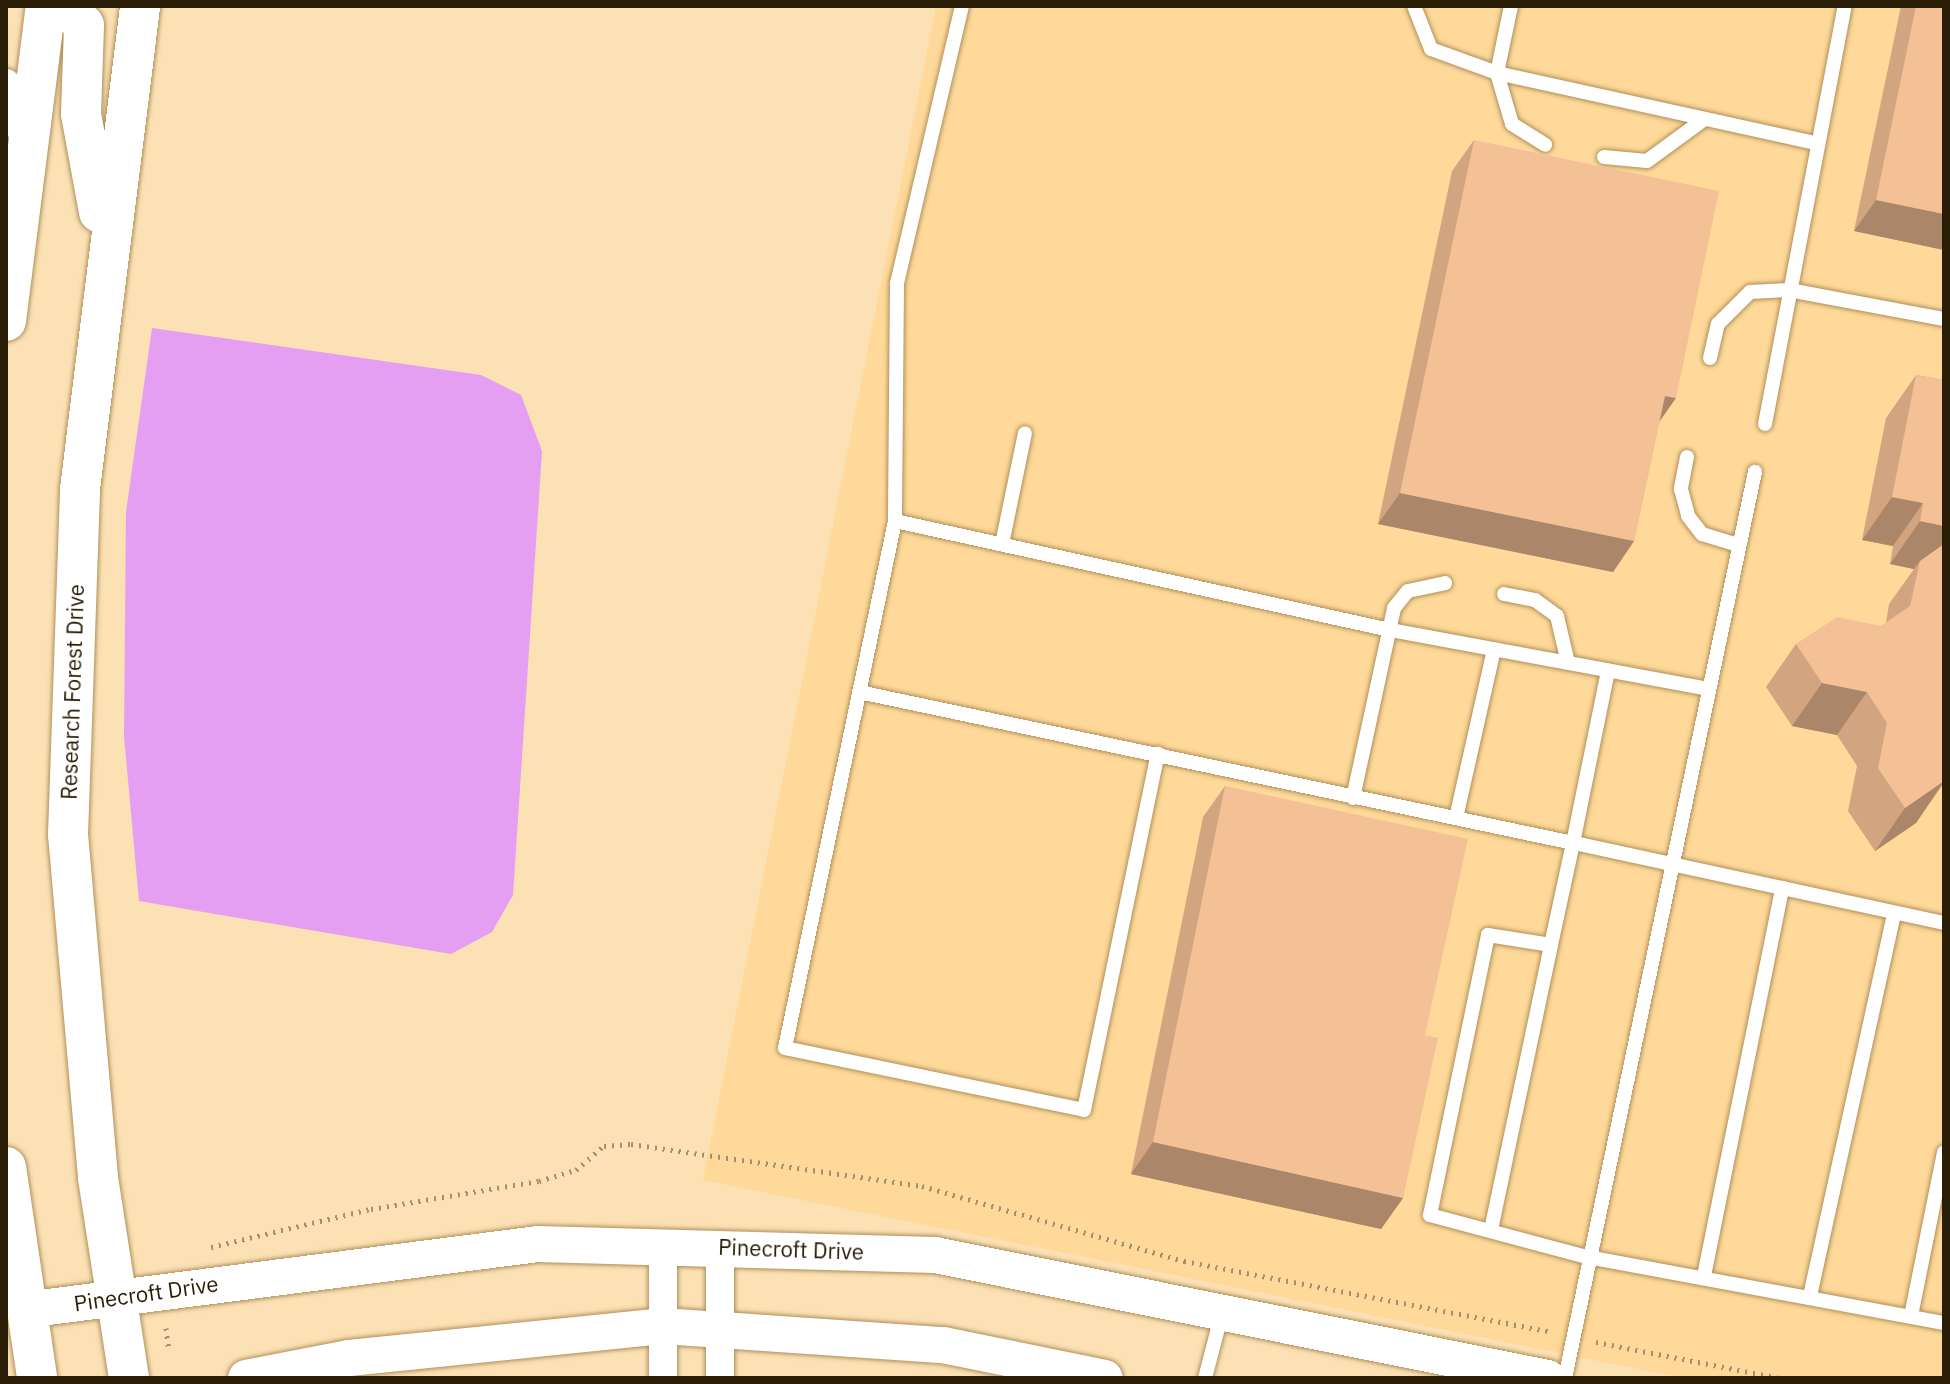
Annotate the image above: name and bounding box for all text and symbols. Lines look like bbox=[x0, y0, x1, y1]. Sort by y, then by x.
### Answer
street label: Research Forest Drive bbox=[55, 584, 89, 800]
street label: Pinecroft Drive bbox=[718, 1233, 864, 1265]
street label: Pinecroft Drive bbox=[72, 1270, 220, 1316]

